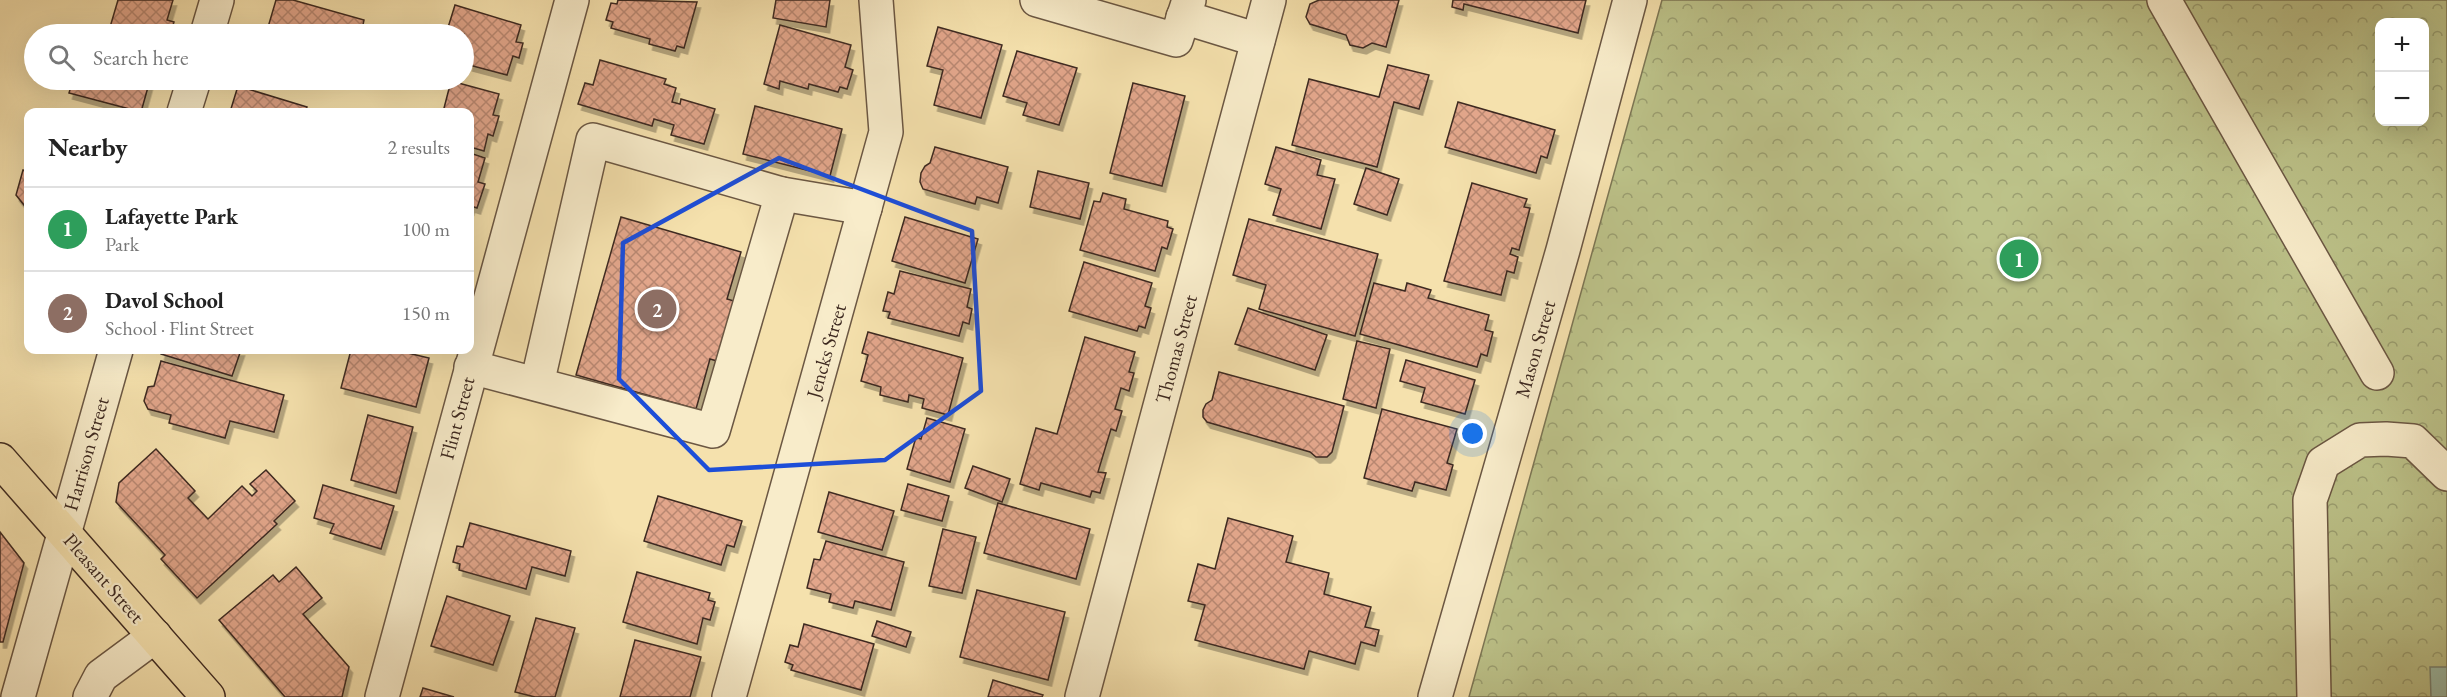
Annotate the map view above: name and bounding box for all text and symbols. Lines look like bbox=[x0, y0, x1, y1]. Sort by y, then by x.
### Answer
map controls bbox=[2375, 18, 2429, 126]
button: + bbox=[2375, 18, 2429, 72]
search box bbox=[24, 24, 474, 90]
icon: search bbox=[45, 41, 78, 74]
text: Search here bbox=[93, 43, 188, 72]
button: − bbox=[2375, 72, 2429, 126]
text: Nearby bbox=[48, 130, 128, 164]
text: 2 results bbox=[387, 134, 450, 160]
text: Lafayette Park bbox=[105, 202, 238, 231]
text: 1 bbox=[62, 216, 73, 242]
text: 100 m bbox=[402, 216, 450, 242]
text: Park bbox=[105, 231, 139, 257]
pin: 1 bbox=[2000, 236, 2038, 282]
text: Davol School bbox=[105, 286, 224, 315]
pin: 2 bbox=[638, 286, 676, 332]
street label: Thomas Street bbox=[1149, 291, 1203, 406]
street label: Mason Street bbox=[1509, 296, 1562, 401]
text: 2 bbox=[62, 300, 73, 326]
text: 150 m bbox=[402, 300, 450, 326]
street label: Jencks Street bbox=[800, 300, 852, 403]
text: School · Flint Street bbox=[105, 315, 254, 341]
street label: Flint Street bbox=[433, 373, 481, 462]
street label: Harrison Street bbox=[57, 393, 115, 514]
your location bbox=[1458, 419, 1487, 448]
street label: Pleasant Street bbox=[58, 528, 151, 629]

